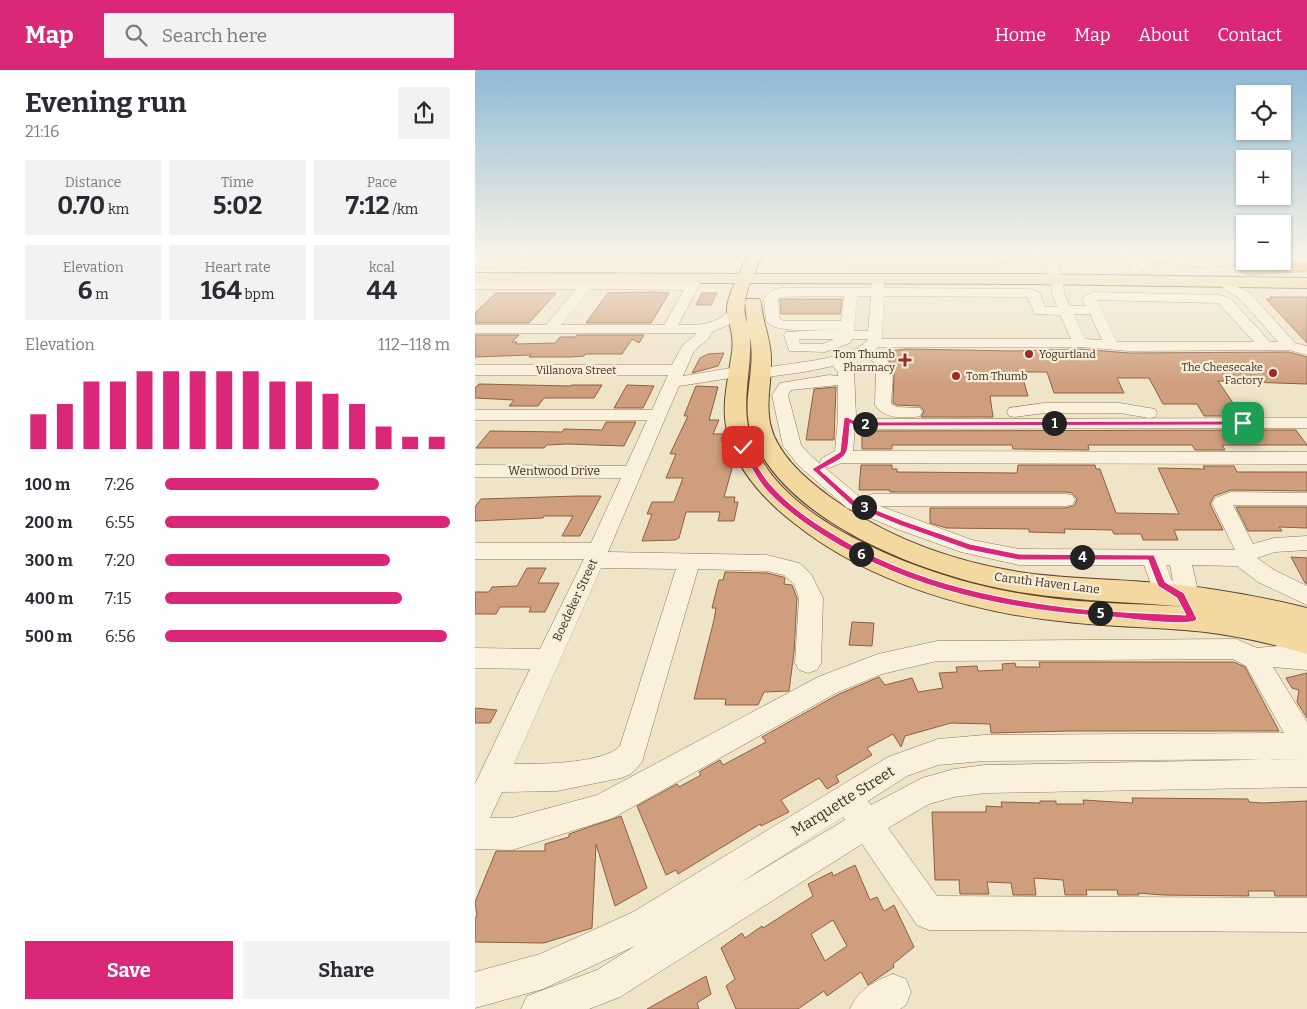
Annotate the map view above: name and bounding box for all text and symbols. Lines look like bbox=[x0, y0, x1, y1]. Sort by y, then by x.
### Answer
search box bbox=[104, 13, 454, 58]
text: Map bbox=[25, 21, 74, 49]
icon: search bbox=[122, 21, 150, 49]
text: Search here bbox=[162, 24, 267, 47]
text: Home bbox=[995, 24, 1046, 46]
text: Map bbox=[1074, 24, 1110, 46]
text: About bbox=[1138, 24, 1189, 46]
text: Contact bbox=[1217, 24, 1282, 46]
map controls bbox=[1236, 85, 1291, 270]
button: locate bbox=[1236, 85, 1291, 140]
text: Evening run bbox=[25, 86, 186, 119]
button: share bbox=[398, 87, 450, 139]
text: 21:16 bbox=[25, 122, 59, 141]
button: + bbox=[1236, 150, 1291, 205]
text: Distance bbox=[65, 174, 122, 191]
text: Time bbox=[221, 174, 254, 191]
text: Pace bbox=[367, 174, 397, 191]
text: 0.70 bbox=[57, 191, 105, 221]
text: 5:02 bbox=[213, 191, 262, 221]
text: 7:12 bbox=[346, 191, 390, 221]
text: km bbox=[105, 201, 129, 218]
text: /km bbox=[390, 201, 418, 218]
button: − bbox=[1236, 215, 1291, 270]
text: Elevation bbox=[63, 259, 124, 276]
text: Heart rate bbox=[204, 259, 271, 276]
text: kcal bbox=[369, 259, 395, 276]
text: 6 bbox=[78, 276, 92, 306]
text: 164 bbox=[201, 276, 242, 306]
text: 44 bbox=[366, 276, 397, 306]
text: m bbox=[92, 286, 109, 303]
text: bpm bbox=[242, 286, 274, 303]
text: Elevation bbox=[25, 335, 95, 354]
text: 112–118 m bbox=[378, 335, 450, 354]
place label: Tom Thumb Pharmacy bbox=[833, 348, 895, 374]
marker: Yogurtland bbox=[1023, 348, 1035, 360]
place label: Yogurtland bbox=[1039, 348, 1096, 361]
marker: Tom Thumb Pharmacy bbox=[899, 354, 911, 366]
place label: The Cheesecake Factory bbox=[1181, 361, 1263, 387]
street label: Villanova Street bbox=[536, 364, 616, 377]
marker: The Cheesecake Factory bbox=[1267, 367, 1279, 379]
marker: Tom Thumb bbox=[950, 370, 962, 382]
place label: Tom Thumb bbox=[966, 370, 1028, 383]
pin bbox=[1222, 402, 1264, 444]
icon: arrive bbox=[1229, 409, 1257, 437]
pin: 1 bbox=[1041, 410, 1067, 436]
pin: 2 bbox=[853, 412, 877, 436]
text: 1 bbox=[1051, 415, 1058, 432]
text: 2 bbox=[862, 416, 869, 433]
pin bbox=[722, 426, 764, 468]
icon: check bbox=[729, 433, 757, 461]
street label: Wentwood Drive bbox=[508, 464, 600, 478]
text: 100 m bbox=[25, 475, 70, 494]
text: 7:26 bbox=[105, 475, 135, 494]
pin: 3 bbox=[851, 494, 877, 520]
text: 3 bbox=[860, 499, 869, 516]
text: 200 m bbox=[25, 513, 72, 532]
text: 6:55 bbox=[105, 513, 135, 532]
pin: 6 bbox=[849, 542, 873, 566]
pin: 4 bbox=[1069, 544, 1095, 570]
text: 6 bbox=[857, 546, 866, 563]
text: 4 bbox=[1078, 549, 1087, 566]
text: 300 m bbox=[25, 551, 73, 570]
text: 7:20 bbox=[105, 551, 135, 570]
street label: Boedeker Street bbox=[550, 556, 600, 643]
street label: Caruth Haven Lane bbox=[993, 570, 1101, 596]
text: 400 m bbox=[25, 589, 73, 608]
text: 7:15 bbox=[105, 589, 131, 608]
pin: 5 bbox=[1087, 600, 1113, 626]
text: 5 bbox=[1097, 605, 1104, 622]
text: 500 m bbox=[25, 627, 72, 646]
text: 6:56 bbox=[105, 627, 136, 646]
street label: Marquette Street bbox=[788, 762, 898, 840]
button: Save bbox=[25, 941, 233, 999]
button: Share bbox=[243, 941, 450, 999]

